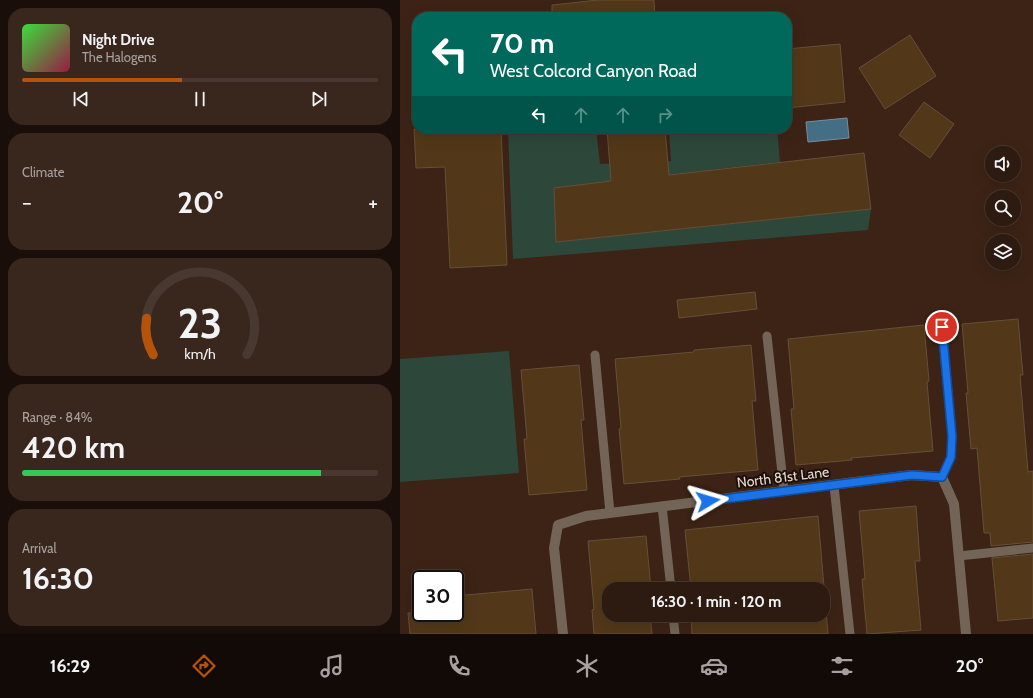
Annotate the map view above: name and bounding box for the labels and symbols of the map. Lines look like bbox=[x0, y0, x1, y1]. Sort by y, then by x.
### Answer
pin bbox=[925, 310, 959, 344]
street label: North 81st Lane bbox=[736, 462, 830, 492]
position arrow bbox=[687, 480, 729, 522]
speed limit sign: 30 bbox=[412, 570, 464, 622]

